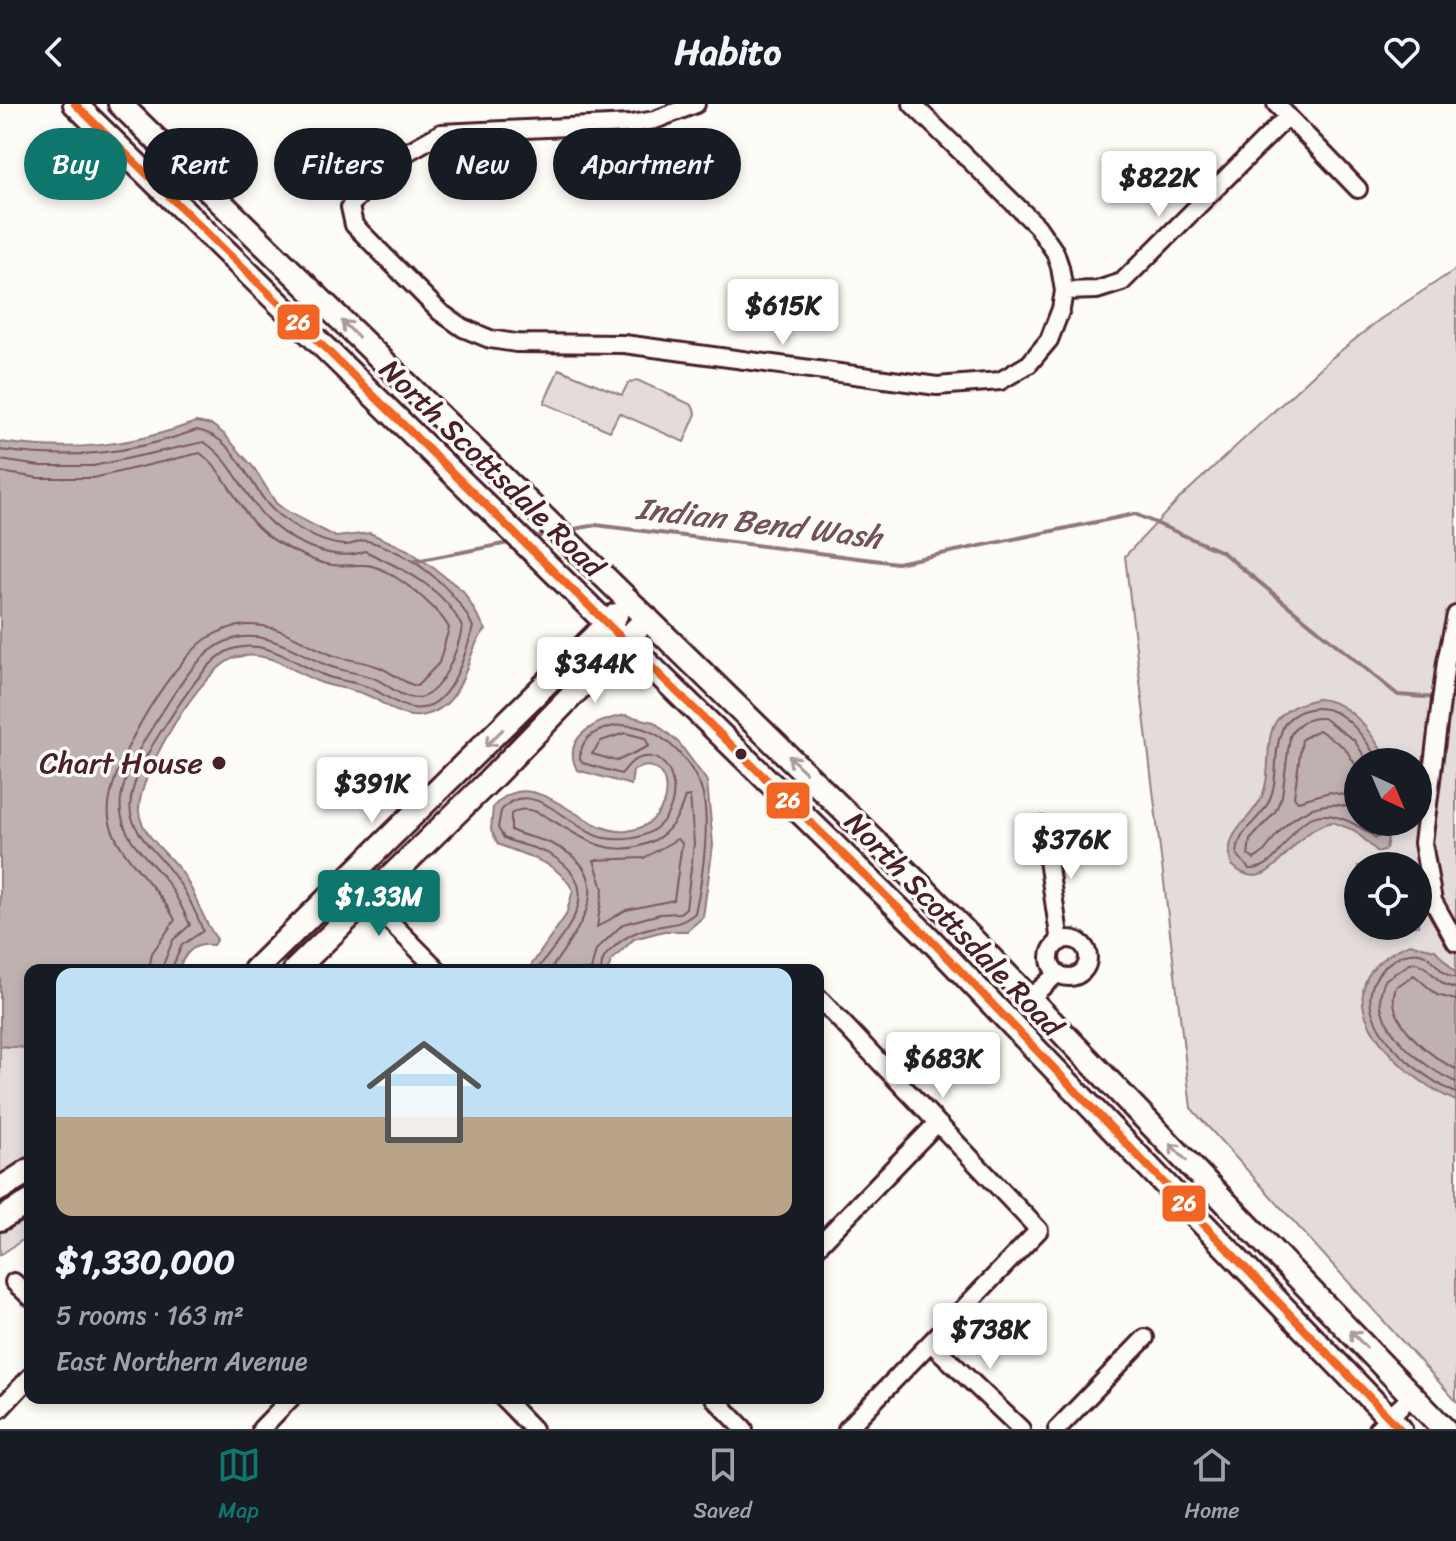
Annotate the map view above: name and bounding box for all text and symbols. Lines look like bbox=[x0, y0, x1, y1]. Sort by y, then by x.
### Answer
text: Habito bbox=[675, 20, 781, 84]
icon: back bbox=[32, 30, 76, 74]
icon: heart bbox=[1380, 30, 1424, 74]
chip: Buy bbox=[24, 128, 127, 200]
chip: Rent bbox=[143, 128, 258, 200]
chip: Filters bbox=[274, 128, 412, 200]
chip: New bbox=[428, 128, 537, 200]
chip: Apartment bbox=[553, 128, 741, 200]
pin: $822K bbox=[1103, 151, 1215, 219]
text: $822K bbox=[1120, 154, 1199, 200]
pin: $615K bbox=[727, 279, 839, 347]
text: $615K bbox=[745, 282, 821, 328]
line badge: 26 bbox=[276, 303, 321, 341]
text: 26 bbox=[284, 303, 311, 342]
one-way arrow bbox=[341, 320, 360, 339]
street label: North Scottsdale Road bbox=[366, 345, 620, 593]
water label: Indian Bend Wash bbox=[632, 480, 888, 567]
pin: $344K bbox=[539, 637, 651, 705]
text: $344K bbox=[555, 640, 635, 686]
one-way arrow bbox=[485, 728, 504, 747]
place label: Chart House bbox=[40, 736, 203, 790]
unlabelled marker bbox=[733, 746, 749, 762]
north arrow bbox=[1344, 748, 1432, 836]
map controls bbox=[1344, 748, 1432, 940]
marker: Chart House bbox=[210, 754, 228, 772]
one-way arrow bbox=[788, 755, 807, 774]
pin: $391K bbox=[316, 757, 428, 825]
text: $391K bbox=[335, 760, 409, 806]
line badge: 26 bbox=[765, 781, 811, 820]
text: 26 bbox=[774, 781, 801, 820]
street label: North Scottsdale Road bbox=[831, 798, 1079, 1052]
pin: $376K bbox=[1015, 813, 1127, 881]
text: $376K bbox=[1032, 816, 1110, 862]
button: locate bbox=[1344, 852, 1432, 940]
pin: $1.33M bbox=[314, 870, 444, 938]
text: $1.33M bbox=[336, 873, 422, 919]
icon: home bbox=[352, 1020, 496, 1164]
pin: $683K bbox=[887, 1032, 999, 1100]
text: $683K bbox=[904, 1035, 982, 1081]
one-way arrow bbox=[1169, 1142, 1188, 1162]
line badge: 26 bbox=[1161, 1184, 1207, 1223]
text: 26 bbox=[1170, 1184, 1197, 1223]
text: $1,330,000 bbox=[56, 1232, 235, 1292]
text: 5 rooms · 163 m² bbox=[56, 1292, 244, 1338]
pin: $738K bbox=[934, 1303, 1046, 1371]
text: $738K bbox=[951, 1306, 1029, 1352]
one-way arrow bbox=[1349, 1330, 1368, 1349]
text: East Northern Avenue bbox=[56, 1338, 308, 1384]
tab: Map bbox=[217, 1443, 261, 1530]
tab: Saved bbox=[694, 1443, 752, 1530]
tab: Home bbox=[1185, 1443, 1239, 1530]

